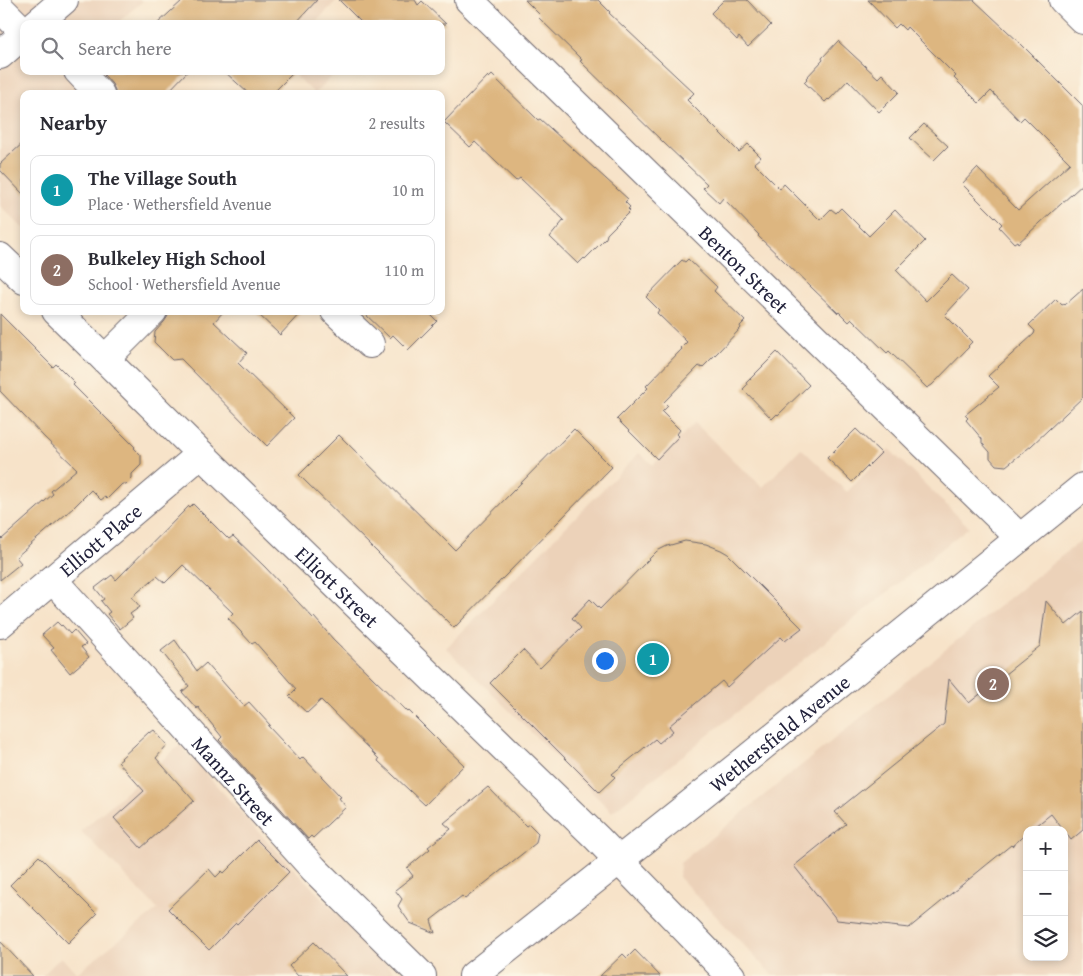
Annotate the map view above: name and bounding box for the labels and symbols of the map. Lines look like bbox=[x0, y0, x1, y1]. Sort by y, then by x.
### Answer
street label: Benton Street bbox=[693, 218, 796, 320]
street label: Elliott Place bbox=[53, 496, 148, 583]
street label: Elliott Street bbox=[289, 539, 386, 634]
pin: 1 bbox=[637, 640, 669, 678]
your location bbox=[592, 648, 618, 674]
pin: 2 bbox=[977, 665, 1009, 703]
street label: Wethersfield Avenue bbox=[703, 667, 856, 798]
street label: Mannz Street bbox=[186, 729, 282, 832]

